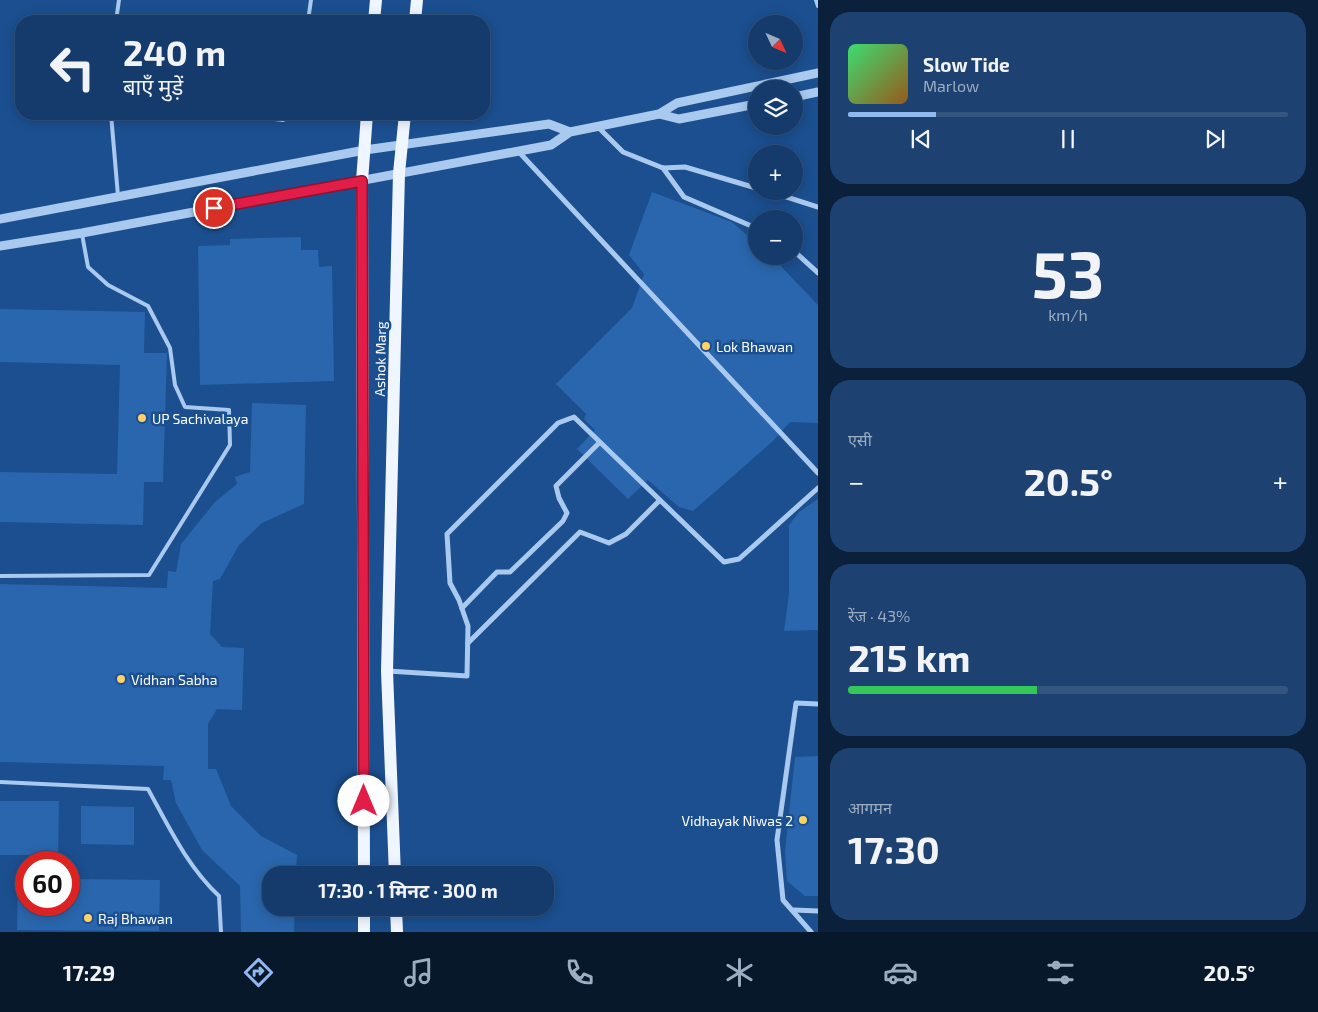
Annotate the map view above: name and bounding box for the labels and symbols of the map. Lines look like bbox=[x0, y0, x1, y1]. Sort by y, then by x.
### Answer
north arrow bbox=[748, 15, 802, 70]
pin bbox=[193, 187, 235, 229]
street label: Ashok Marg bbox=[371, 321, 389, 397]
place label: Lok Bhawan bbox=[716, 338, 793, 355]
marker: Lok Bhawan bbox=[700, 340, 712, 352]
place label: UP Sachivalaya bbox=[152, 410, 248, 427]
marker: UP Sachivalaya bbox=[136, 412, 148, 424]
place label: Vidhan Sabha bbox=[131, 671, 217, 688]
marker: Vidhan Sabha bbox=[115, 673, 127, 685]
position arrow bbox=[337, 774, 389, 826]
place label: Vidhayak Niwas 2 bbox=[681, 812, 793, 829]
marker: Vidhayak Niwas 2 bbox=[797, 814, 809, 826]
speed limit sign: 60 bbox=[15, 851, 80, 916]
place label: Raj Bhawan bbox=[98, 910, 173, 927]
marker: Raj Bhawan bbox=[82, 912, 94, 924]

